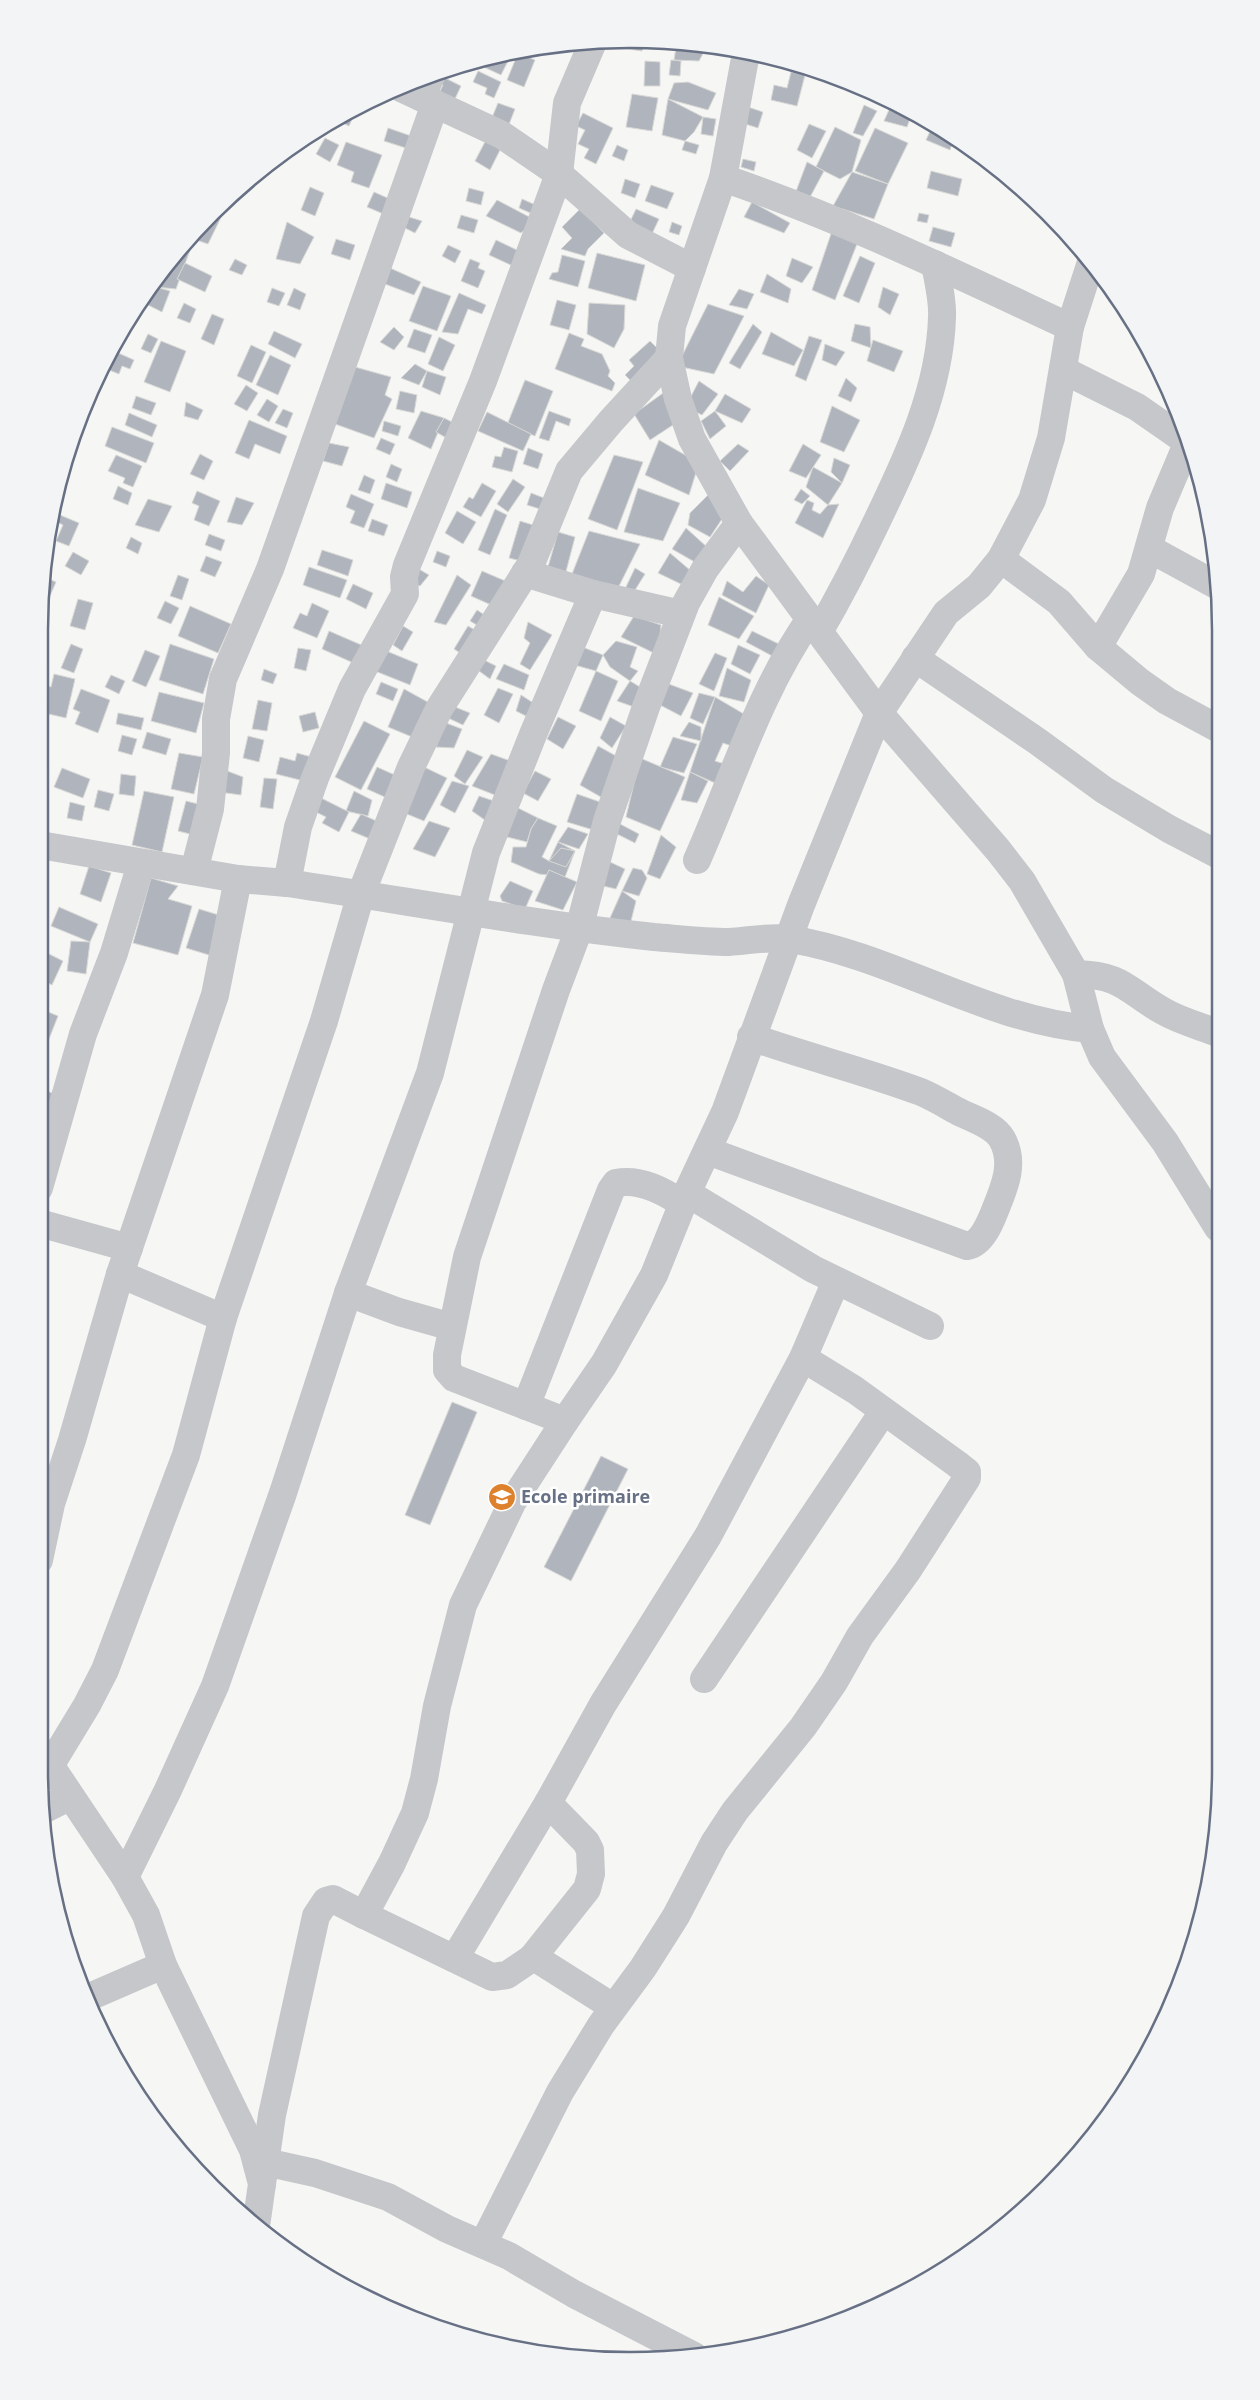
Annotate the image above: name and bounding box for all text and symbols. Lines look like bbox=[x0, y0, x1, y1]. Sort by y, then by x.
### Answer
school or university icon: Ecole primaire bbox=[487, 1482, 517, 1512]
place label: Ecole primaire bbox=[521, 1484, 650, 1508]

